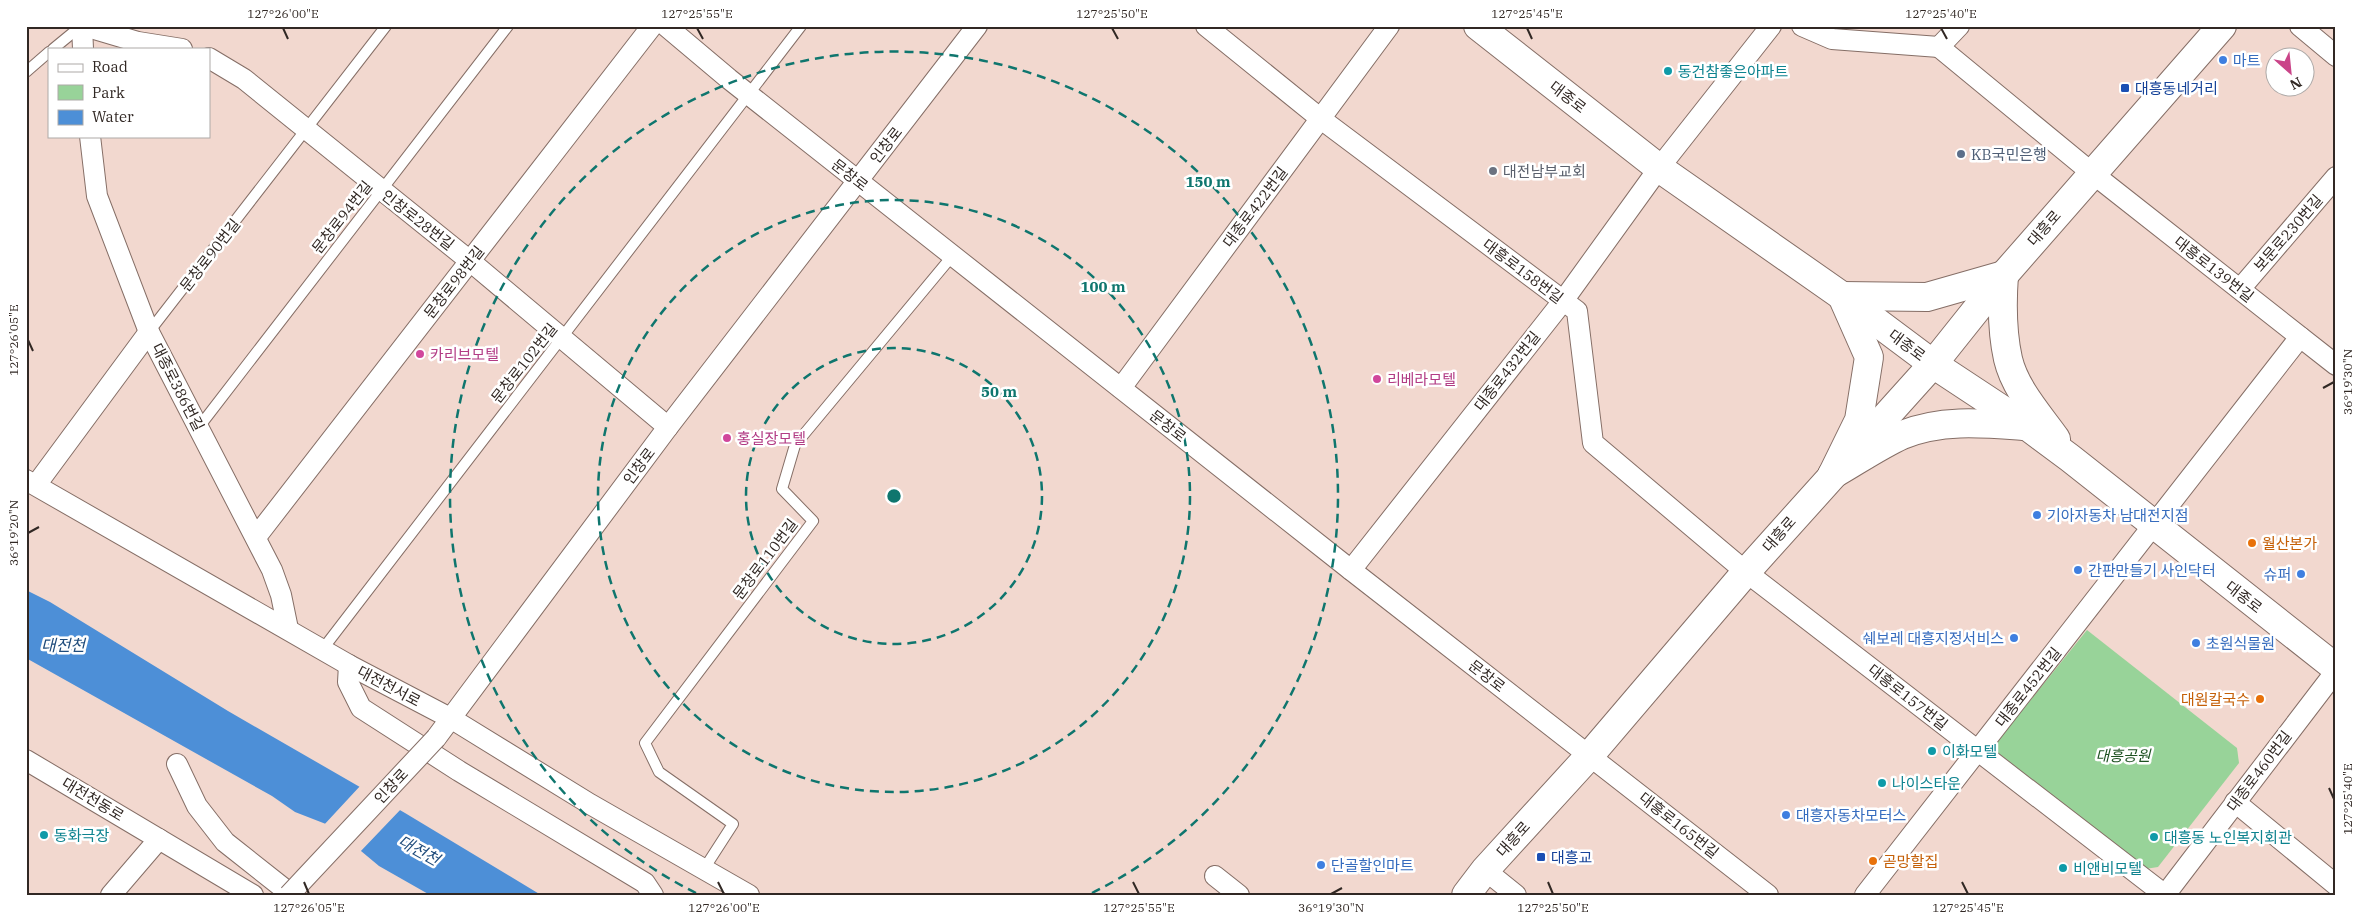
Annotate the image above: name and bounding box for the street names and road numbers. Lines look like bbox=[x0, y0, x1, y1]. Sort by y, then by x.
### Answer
street label: 대종로 bbox=[1546, 77, 1590, 117]
street label: 인창로 bbox=[866, 123, 906, 167]
street label: 문창로 bbox=[828, 155, 872, 195]
street label: 대종로422번길 bbox=[1219, 163, 1291, 251]
street label: 문창로94번길 bbox=[308, 177, 376, 257]
street label: 인창로28번길 bbox=[378, 186, 458, 254]
street label: 보문로230번길 bbox=[2249, 191, 2327, 275]
street label: 대흥로 bbox=[2023, 206, 2065, 250]
street label: 문창로90번길 bbox=[176, 215, 244, 295]
street label: 대흥로139번길 bbox=[2170, 232, 2258, 306]
street label: 대흥로158번길 bbox=[1479, 235, 1567, 307]
street label: 문창로98번길 bbox=[420, 242, 488, 322]
street label: 문창로102번길 bbox=[487, 319, 561, 407]
street label: 대종로 bbox=[1885, 325, 1929, 365]
street label: 대종로432번길 bbox=[1470, 327, 1544, 415]
street label: 대종로386번길 bbox=[148, 340, 208, 434]
street label: 문창로 bbox=[1146, 406, 1190, 446]
street label: 인창로 bbox=[619, 444, 659, 488]
street label: 대흥로 bbox=[1758, 512, 1800, 556]
street label: 문창로110번길 bbox=[729, 515, 801, 603]
street label: 대종로 bbox=[2222, 577, 2266, 617]
street label: 대종로452번길 bbox=[1991, 643, 2065, 731]
street label: 문창로 bbox=[1465, 656, 1509, 696]
street label: 대흥로157번길 bbox=[1864, 660, 1952, 734]
street label: 대전천서로 bbox=[354, 661, 424, 711]
street label: 대종로460번길 bbox=[2223, 727, 2295, 815]
street label: 인창로 bbox=[370, 764, 412, 808]
street label: 대전천동로 bbox=[59, 773, 127, 825]
street label: 대흥로165번길 bbox=[1635, 788, 1723, 862]
street label: 대흥로 bbox=[1492, 817, 1534, 861]

